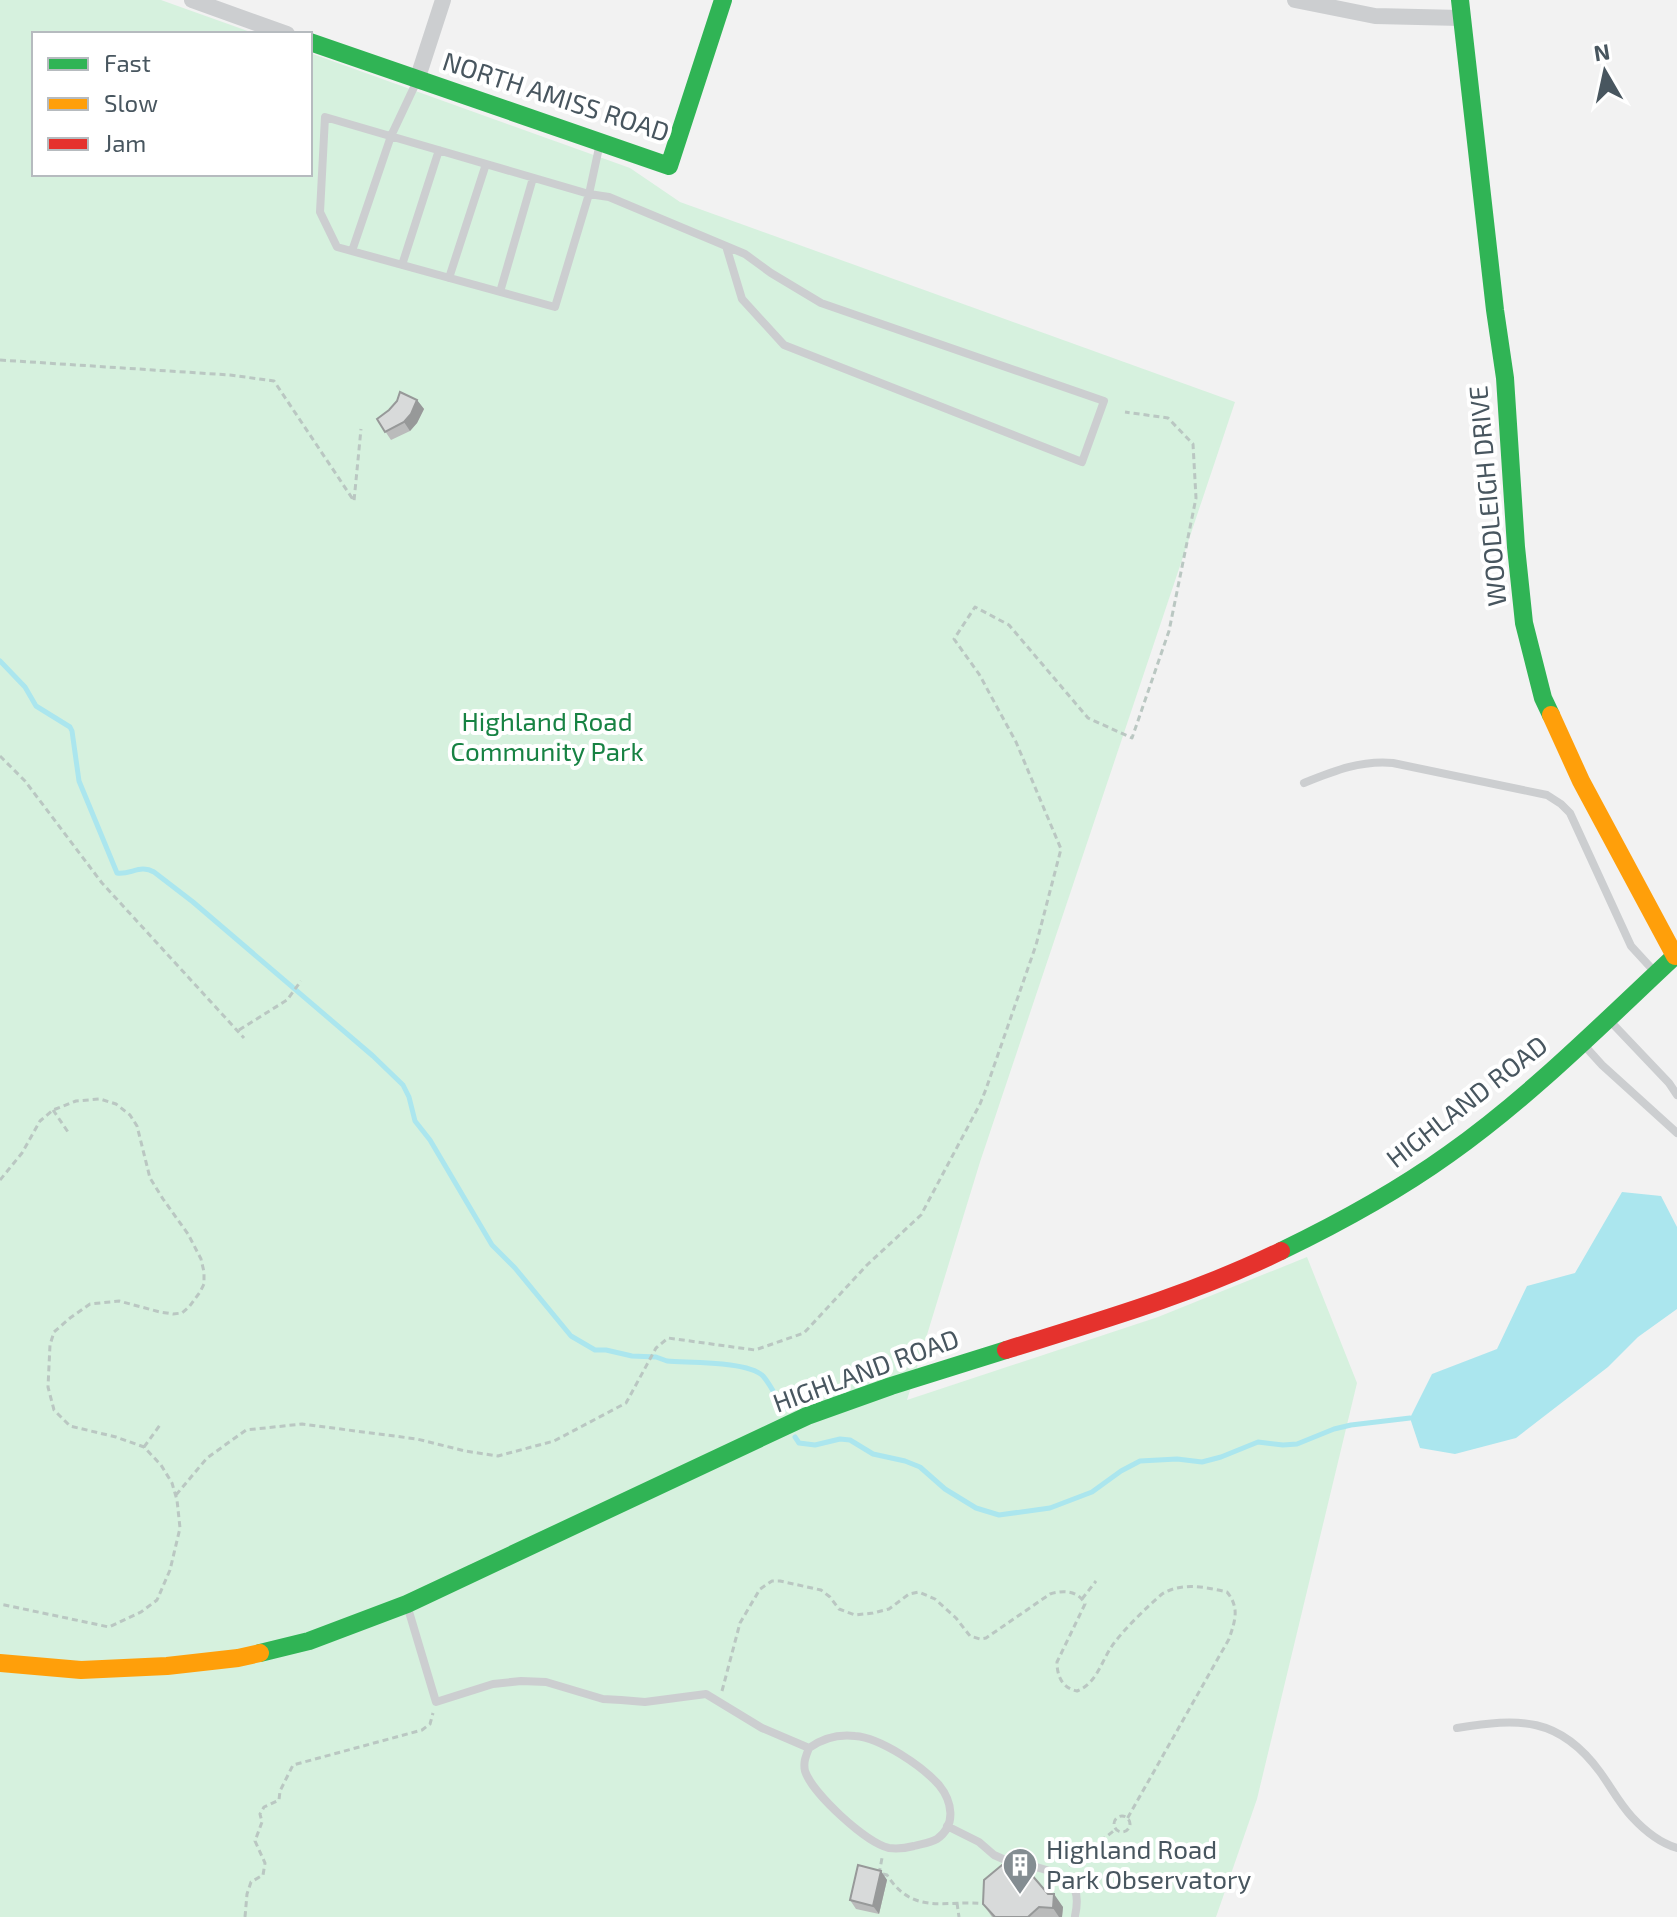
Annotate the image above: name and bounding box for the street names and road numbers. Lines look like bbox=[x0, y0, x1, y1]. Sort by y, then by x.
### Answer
street label: NORTH AMISS ROAD bbox=[439, 44, 674, 147]
street label: WOODLEIGH DRIVE bbox=[1461, 384, 1512, 608]
street label: HIGHLAND ROAD bbox=[1379, 1028, 1553, 1173]
street label: HIGHLAND ROAD bbox=[768, 1322, 963, 1418]

